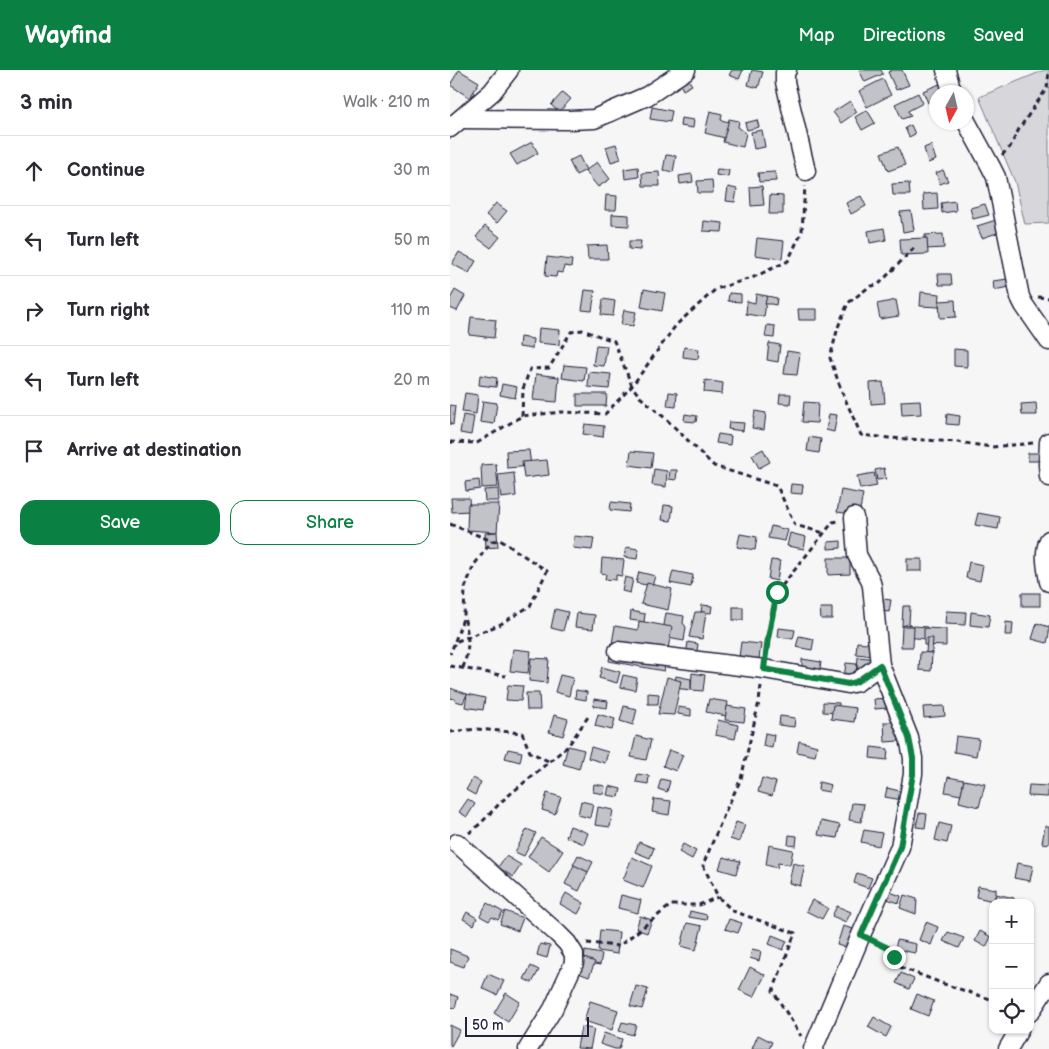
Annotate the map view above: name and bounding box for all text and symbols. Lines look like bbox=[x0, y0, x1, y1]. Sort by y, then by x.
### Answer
text: Wayfind bbox=[25, 21, 112, 50]
text: Map bbox=[799, 25, 835, 46]
text: Directions bbox=[863, 25, 945, 46]
text: Saved bbox=[973, 25, 1024, 46]
north arrow bbox=[929, 85, 974, 130]
text: 3 min bbox=[20, 90, 73, 115]
text: Walk · 210 m bbox=[343, 93, 430, 112]
icon: ahead bbox=[20, 157, 48, 185]
text: Continue bbox=[67, 159, 145, 182]
text: 30 m bbox=[393, 161, 430, 180]
icon: left bbox=[20, 227, 48, 255]
text: Turn left bbox=[67, 229, 139, 252]
text: 50 m bbox=[394, 231, 430, 250]
icon: right bbox=[20, 297, 48, 325]
text: Turn right bbox=[67, 299, 150, 322]
text: 110 m bbox=[391, 301, 430, 320]
icon: left bbox=[20, 367, 48, 395]
text: Turn left bbox=[67, 369, 139, 392]
text: 20 m bbox=[394, 371, 430, 390]
icon: arrive bbox=[20, 437, 48, 465]
text: Arrive at destination bbox=[67, 439, 242, 462]
button: Save bbox=[20, 500, 220, 545]
button: Share bbox=[230, 500, 430, 545]
route start bbox=[766, 581, 789, 604]
map controls bbox=[989, 899, 1034, 1034]
button: + bbox=[989, 899, 1034, 944]
button: − bbox=[989, 944, 1034, 989]
route end bbox=[883, 946, 906, 969]
button: locate bbox=[989, 989, 1034, 1034]
scale bar bbox=[465, 1014, 589, 1037]
text: 50 m bbox=[472, 1017, 504, 1034]

